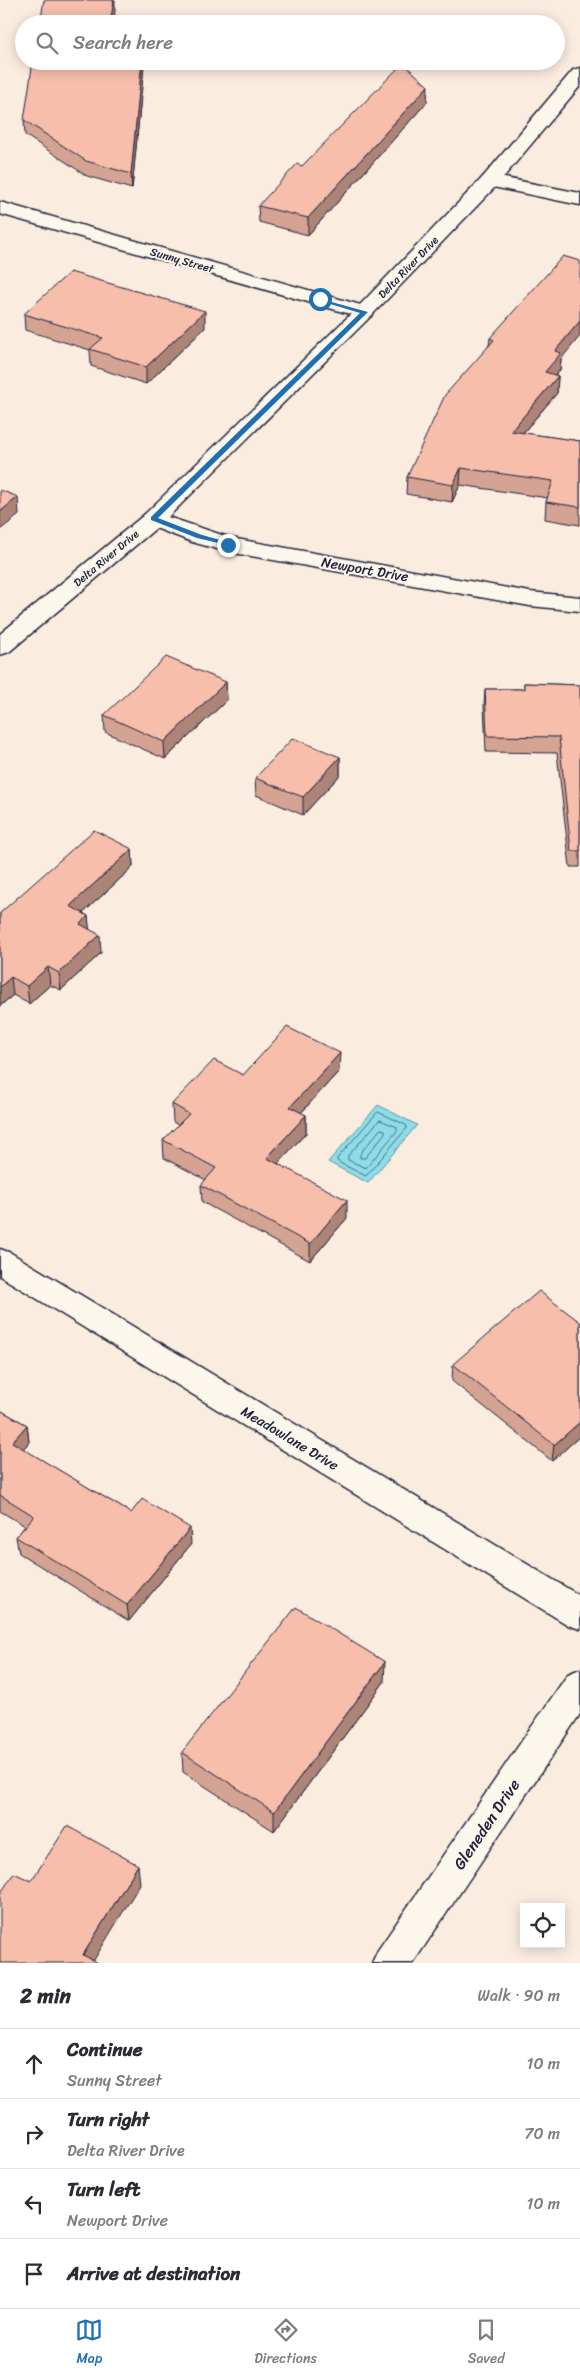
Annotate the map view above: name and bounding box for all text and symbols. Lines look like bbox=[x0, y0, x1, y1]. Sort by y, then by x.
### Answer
search box bbox=[15, 15, 565, 70]
text: Search here bbox=[73, 26, 173, 59]
icon: search bbox=[33, 29, 61, 57]
street label: Delta River Drive bbox=[373, 231, 444, 303]
street label: Sunny Street bbox=[148, 242, 216, 279]
route start bbox=[309, 288, 332, 311]
street label: Delta River Drive bbox=[69, 525, 144, 592]
route end bbox=[217, 534, 240, 557]
street label: Newport Drive bbox=[319, 550, 411, 589]
street label: Meadowlane Drive bbox=[236, 1399, 344, 1478]
street label: Gleneden Drive bbox=[445, 1773, 528, 1876]
map controls bbox=[520, 1903, 565, 1948]
button: locate bbox=[520, 1903, 565, 1948]
text: 2 min bbox=[20, 1977, 71, 2015]
text: Walk · 90 m bbox=[478, 1981, 560, 2010]
text: Continue bbox=[67, 2033, 143, 2066]
text: 10 m bbox=[527, 2049, 560, 2078]
icon: ahead bbox=[20, 2050, 48, 2078]
text: Sunny Street bbox=[67, 2066, 162, 2095]
text: Turn right bbox=[67, 2103, 149, 2136]
text: 70 m bbox=[524, 2119, 560, 2148]
icon: right bbox=[20, 2120, 48, 2148]
text: Delta River Drive bbox=[67, 2136, 185, 2165]
text: Turn left bbox=[67, 2173, 140, 2206]
text: 10 m bbox=[527, 2189, 560, 2218]
icon: left bbox=[20, 2190, 48, 2218]
text: Newport Drive bbox=[67, 2206, 168, 2235]
text: Arrive at destination bbox=[67, 2257, 240, 2290]
icon: arrive bbox=[20, 2260, 48, 2288]
tab: Map bbox=[75, 2316, 103, 2371]
tab: Directions bbox=[254, 2316, 317, 2371]
tab: Saved bbox=[468, 2316, 505, 2371]

